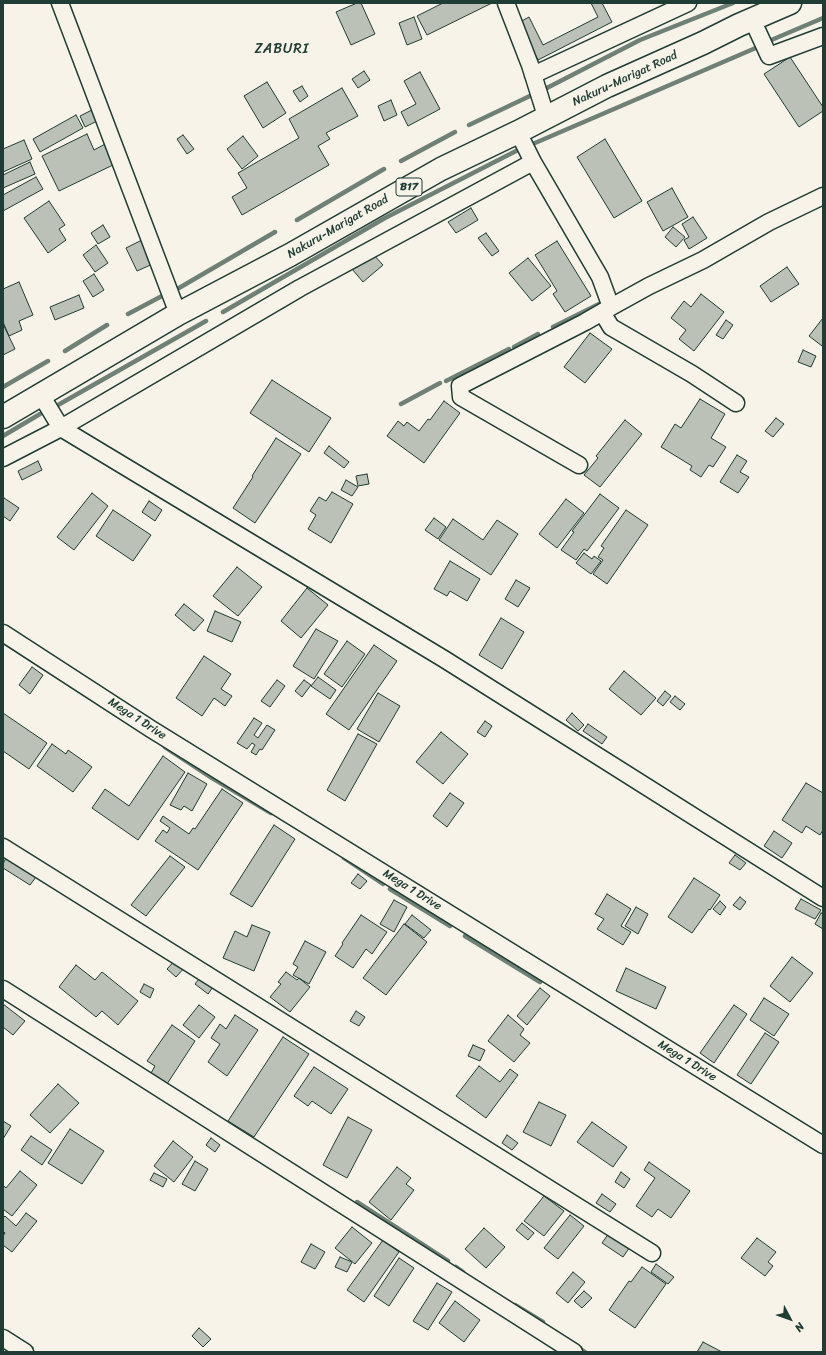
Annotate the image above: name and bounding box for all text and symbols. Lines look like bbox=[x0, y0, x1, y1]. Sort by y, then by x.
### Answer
district label: ZABURI bbox=[255, 41, 309, 57]
street label: Nakuru-Marigat Road bbox=[570, 48, 680, 110]
road number: B17 bbox=[396, 178, 422, 196]
street label: Nakuru-Marigat Road bbox=[285, 192, 391, 262]
street label: Mega 1 Drive bbox=[105, 695, 169, 743]
street label: Mega 1 Drive bbox=[380, 866, 444, 914]
street label: Mega 1 Drive bbox=[655, 1037, 719, 1085]
north arrow bbox=[770, 1299, 810, 1339]
text: N bbox=[790, 1318, 809, 1336]

